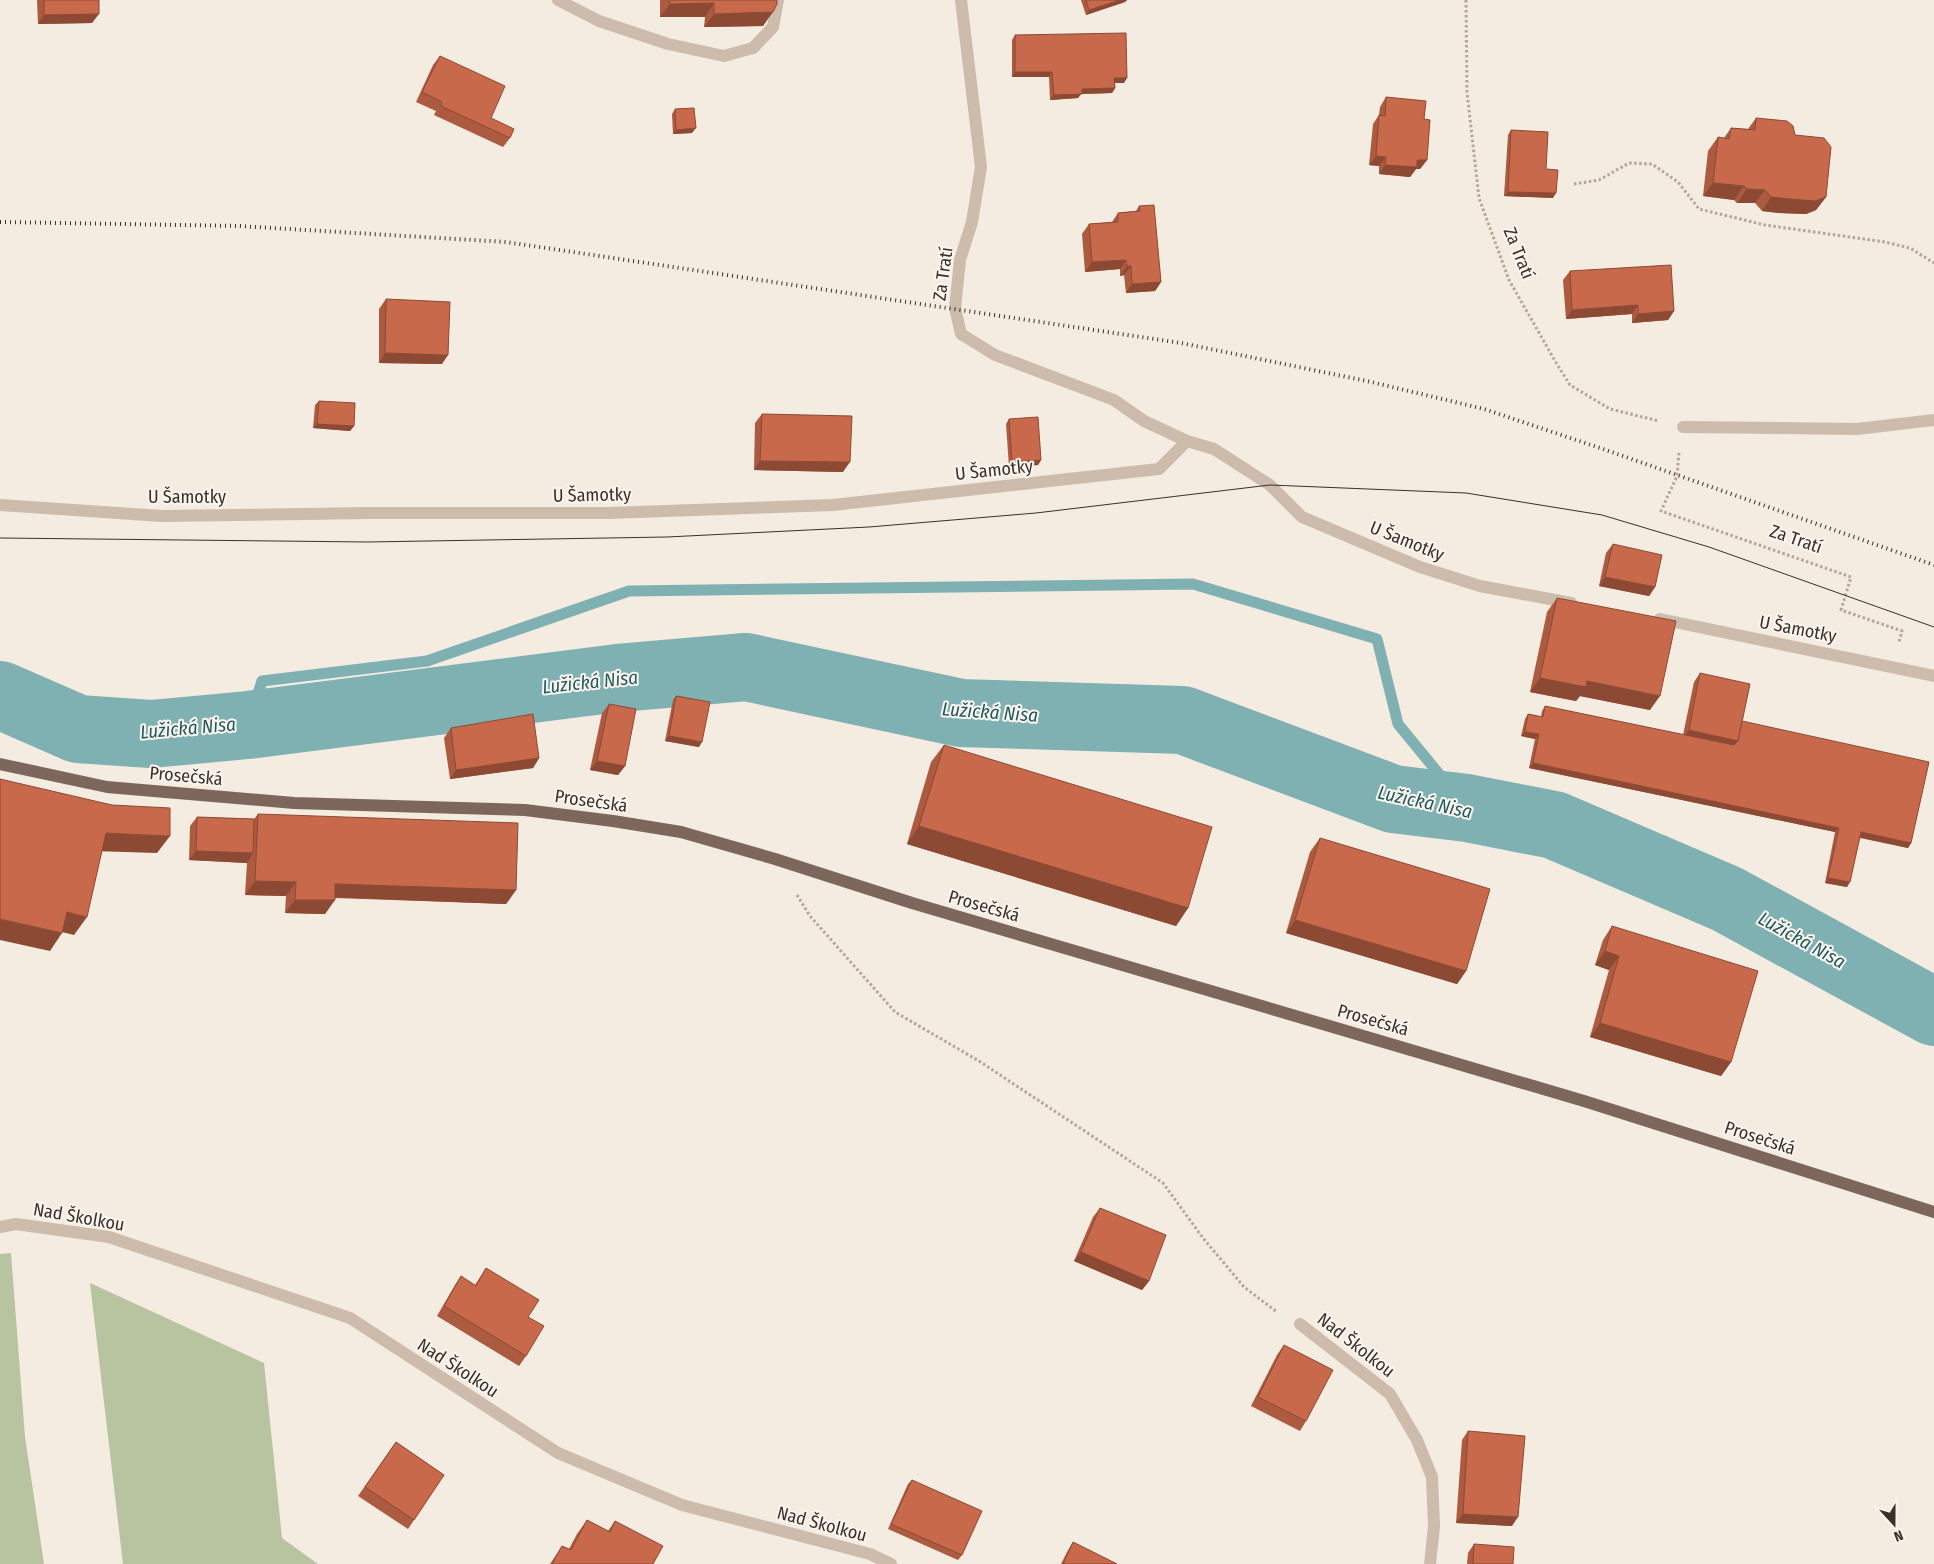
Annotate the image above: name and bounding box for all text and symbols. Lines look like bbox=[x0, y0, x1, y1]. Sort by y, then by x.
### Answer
street label: Za Tratí bbox=[1499, 224, 1539, 283]
street label: Za Tratí bbox=[928, 245, 958, 302]
street label: U Šamotky bbox=[954, 455, 1034, 485]
street label: U Šamotky bbox=[553, 483, 631, 507]
street label: U Šamotky bbox=[148, 486, 226, 508]
street label: U Šamotky bbox=[1367, 516, 1447, 566]
street label: Za Tratí bbox=[1767, 520, 1826, 558]
street label: U Šamotky bbox=[1758, 611, 1838, 647]
water label: Lužická Nisa bbox=[541, 666, 639, 698]
water label: Lužická Nisa bbox=[941, 697, 1039, 727]
water label: Lužická Nisa bbox=[139, 712, 237, 744]
street label: Prosečská bbox=[149, 762, 224, 790]
water label: Lužická Nisa bbox=[1376, 781, 1474, 823]
street label: Prosečská bbox=[553, 785, 629, 817]
street label: Prosečská bbox=[946, 885, 1022, 927]
water label: Lužická Nisa bbox=[1754, 907, 1850, 973]
street label: Prosečská bbox=[1335, 999, 1411, 1041]
street label: Prosečská bbox=[1722, 1116, 1798, 1160]
street label: Nad Školkou bbox=[32, 1198, 126, 1236]
street label: Nad Školkou bbox=[1313, 1308, 1399, 1382]
street label: Nad Školkou bbox=[413, 1334, 503, 1402]
north arrow bbox=[1869, 1499, 1919, 1549]
street label: Nad Školkou bbox=[775, 1501, 869, 1547]
text: N bbox=[1892, 1526, 1905, 1545]

